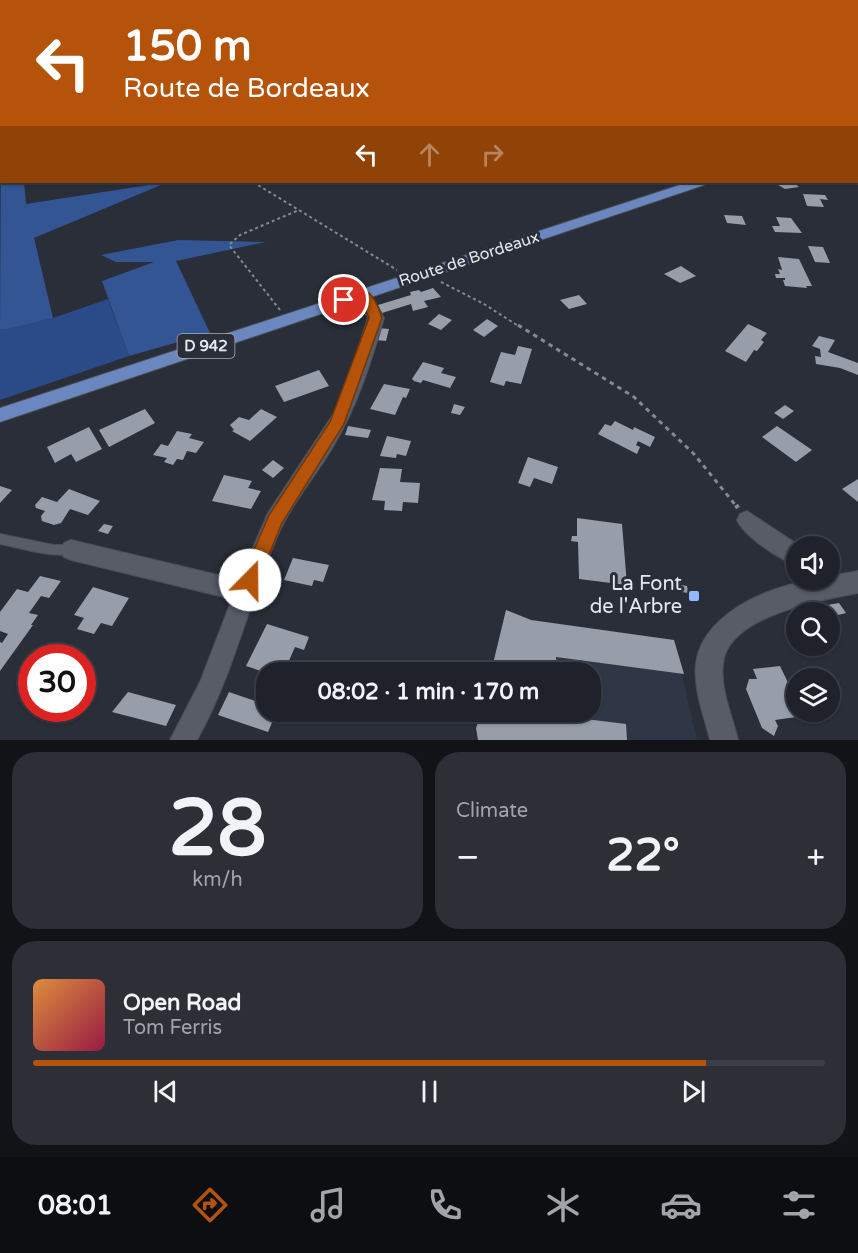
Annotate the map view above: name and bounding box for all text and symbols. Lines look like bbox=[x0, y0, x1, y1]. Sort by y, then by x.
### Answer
text: 150 m bbox=[123, 21, 252, 72]
icon: left bbox=[24, 24, 102, 102]
text: Route de Bordeaux bbox=[123, 72, 370, 105]
icon: left bbox=[350, 138, 383, 171]
icon: ahead bbox=[413, 138, 446, 171]
icon: right bbox=[476, 138, 509, 171]
street label: Route de Bordeaux bbox=[396, 227, 542, 291]
pin bbox=[318, 274, 369, 325]
icon: arrive bbox=[327, 283, 360, 316]
road number: D 942 bbox=[178, 334, 234, 358]
map controls bbox=[786, 536, 840, 722]
button: sound bbox=[786, 536, 840, 590]
position arrow bbox=[218, 548, 282, 612]
place label: La Font de l'Arbre bbox=[590, 572, 682, 619]
marker: La Font de l'Arbre bbox=[687, 589, 701, 603]
button: search bbox=[786, 602, 840, 656]
speed limit sign: 30 bbox=[18, 644, 96, 722]
button: layers bbox=[786, 668, 840, 722]
text: 08:02 · 1 min · 170 m bbox=[318, 679, 539, 705]
text: 28 bbox=[169, 782, 266, 876]
text: Climate bbox=[456, 799, 528, 823]
text: 22° bbox=[606, 829, 680, 883]
text: − bbox=[456, 838, 480, 877]
text: + bbox=[806, 838, 825, 877]
text: km/h bbox=[192, 868, 243, 892]
text: Open Road bbox=[123, 990, 241, 1016]
text: Tom Ferris bbox=[123, 1016, 222, 1040]
icon: previous bbox=[149, 1075, 182, 1108]
icon: pause bbox=[413, 1075, 446, 1108]
icon: next bbox=[677, 1075, 710, 1108]
icon: directions bbox=[189, 1184, 231, 1226]
icon: music bbox=[307, 1184, 349, 1226]
icon: phone bbox=[424, 1184, 466, 1226]
icon: climate bbox=[542, 1184, 584, 1226]
icon: car bbox=[660, 1184, 702, 1226]
icon: filters bbox=[778, 1184, 820, 1226]
text: 08:01 bbox=[38, 1189, 113, 1222]

